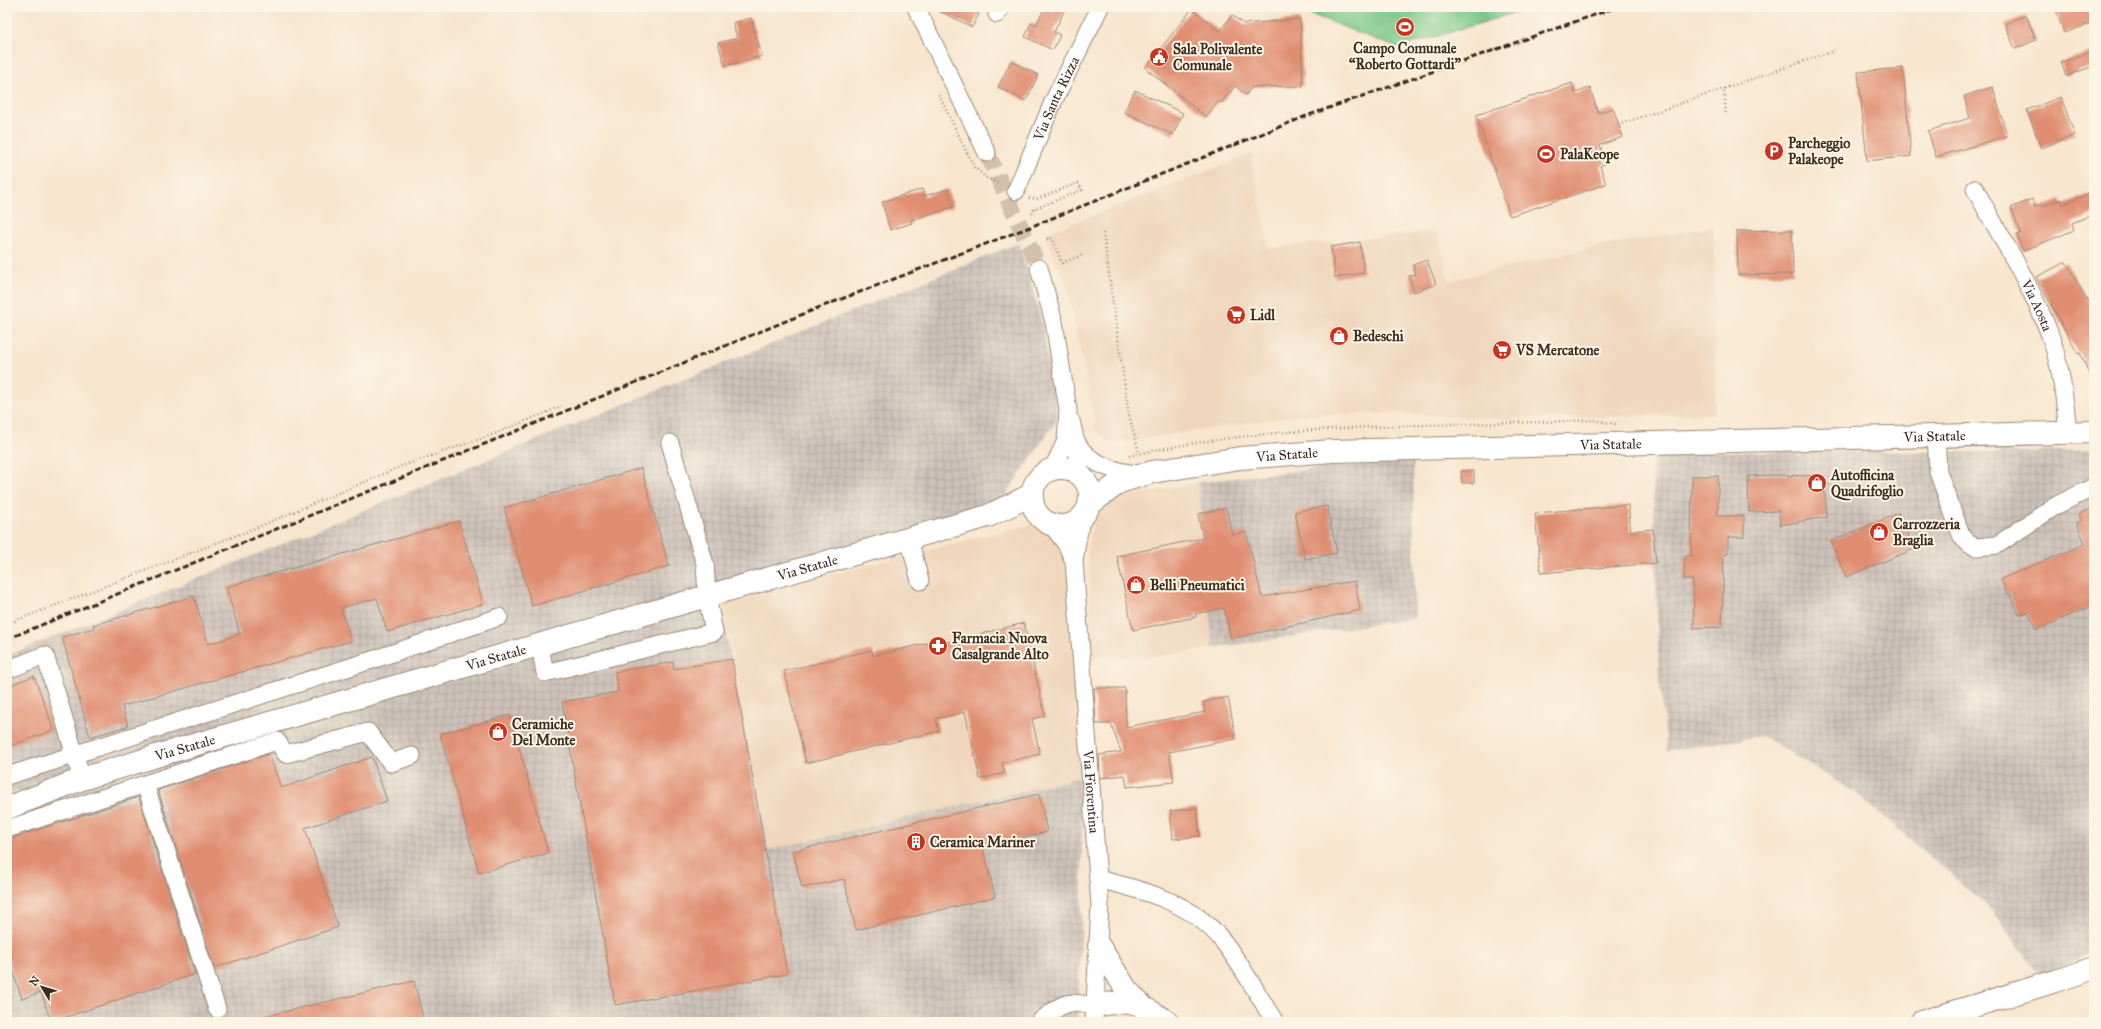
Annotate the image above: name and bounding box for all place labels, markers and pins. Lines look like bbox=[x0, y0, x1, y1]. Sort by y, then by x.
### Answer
sports icon: Campo Comunale “Roberto Gottardi” bbox=[1394, 16, 1416, 38]
place label: Campo Comunale “Roberto Gottardi” bbox=[1349, 40, 1462, 73]
place label: Sala Polivalente Comunale bbox=[1173, 41, 1263, 74]
public building icon: Sala Polivalente Comunale bbox=[1148, 46, 1170, 68]
place label: Parcheggio Palakeope bbox=[1788, 135, 1850, 169]
parking icon: Parcheggio Palakeope bbox=[1763, 140, 1785, 162]
sports icon: PalaKeope bbox=[1535, 143, 1557, 165]
place label: PalaKeope bbox=[1560, 146, 1619, 164]
supermarket icon: Lidl bbox=[1225, 304, 1247, 326]
place label: Lidl bbox=[1250, 307, 1276, 324]
shop icon: Bedeschi bbox=[1328, 325, 1350, 347]
place label: Bedeschi bbox=[1353, 328, 1404, 345]
supermarket icon: VS Mercatone bbox=[1491, 339, 1513, 361]
place label: VS Mercatone bbox=[1515, 342, 1600, 359]
place label: Autofficina Quadrifoglio bbox=[1830, 467, 1903, 501]
shop icon: Autofficina Quadrifoglio bbox=[1806, 472, 1828, 494]
place label: Carrozzeria Braglia bbox=[1893, 516, 1961, 550]
shop icon: Carrozzeria Braglia bbox=[1868, 521, 1890, 543]
shop icon: Belli Pneumatici bbox=[1125, 574, 1147, 596]
place label: Belli Pneumatici bbox=[1150, 577, 1245, 594]
place label: Farmacia Nuova Casalgrande Alto bbox=[952, 630, 1049, 664]
pharmacy icon: Farmacia Nuova Casalgrande Alto bbox=[927, 635, 949, 657]
place label: Ceramiche Del Monte bbox=[512, 716, 576, 749]
shop icon: Ceramiche Del Monte bbox=[487, 721, 509, 743]
building icon: Ceramica Mariner bbox=[905, 831, 927, 853]
place label: Ceramica Mariner bbox=[930, 834, 1036, 851]

